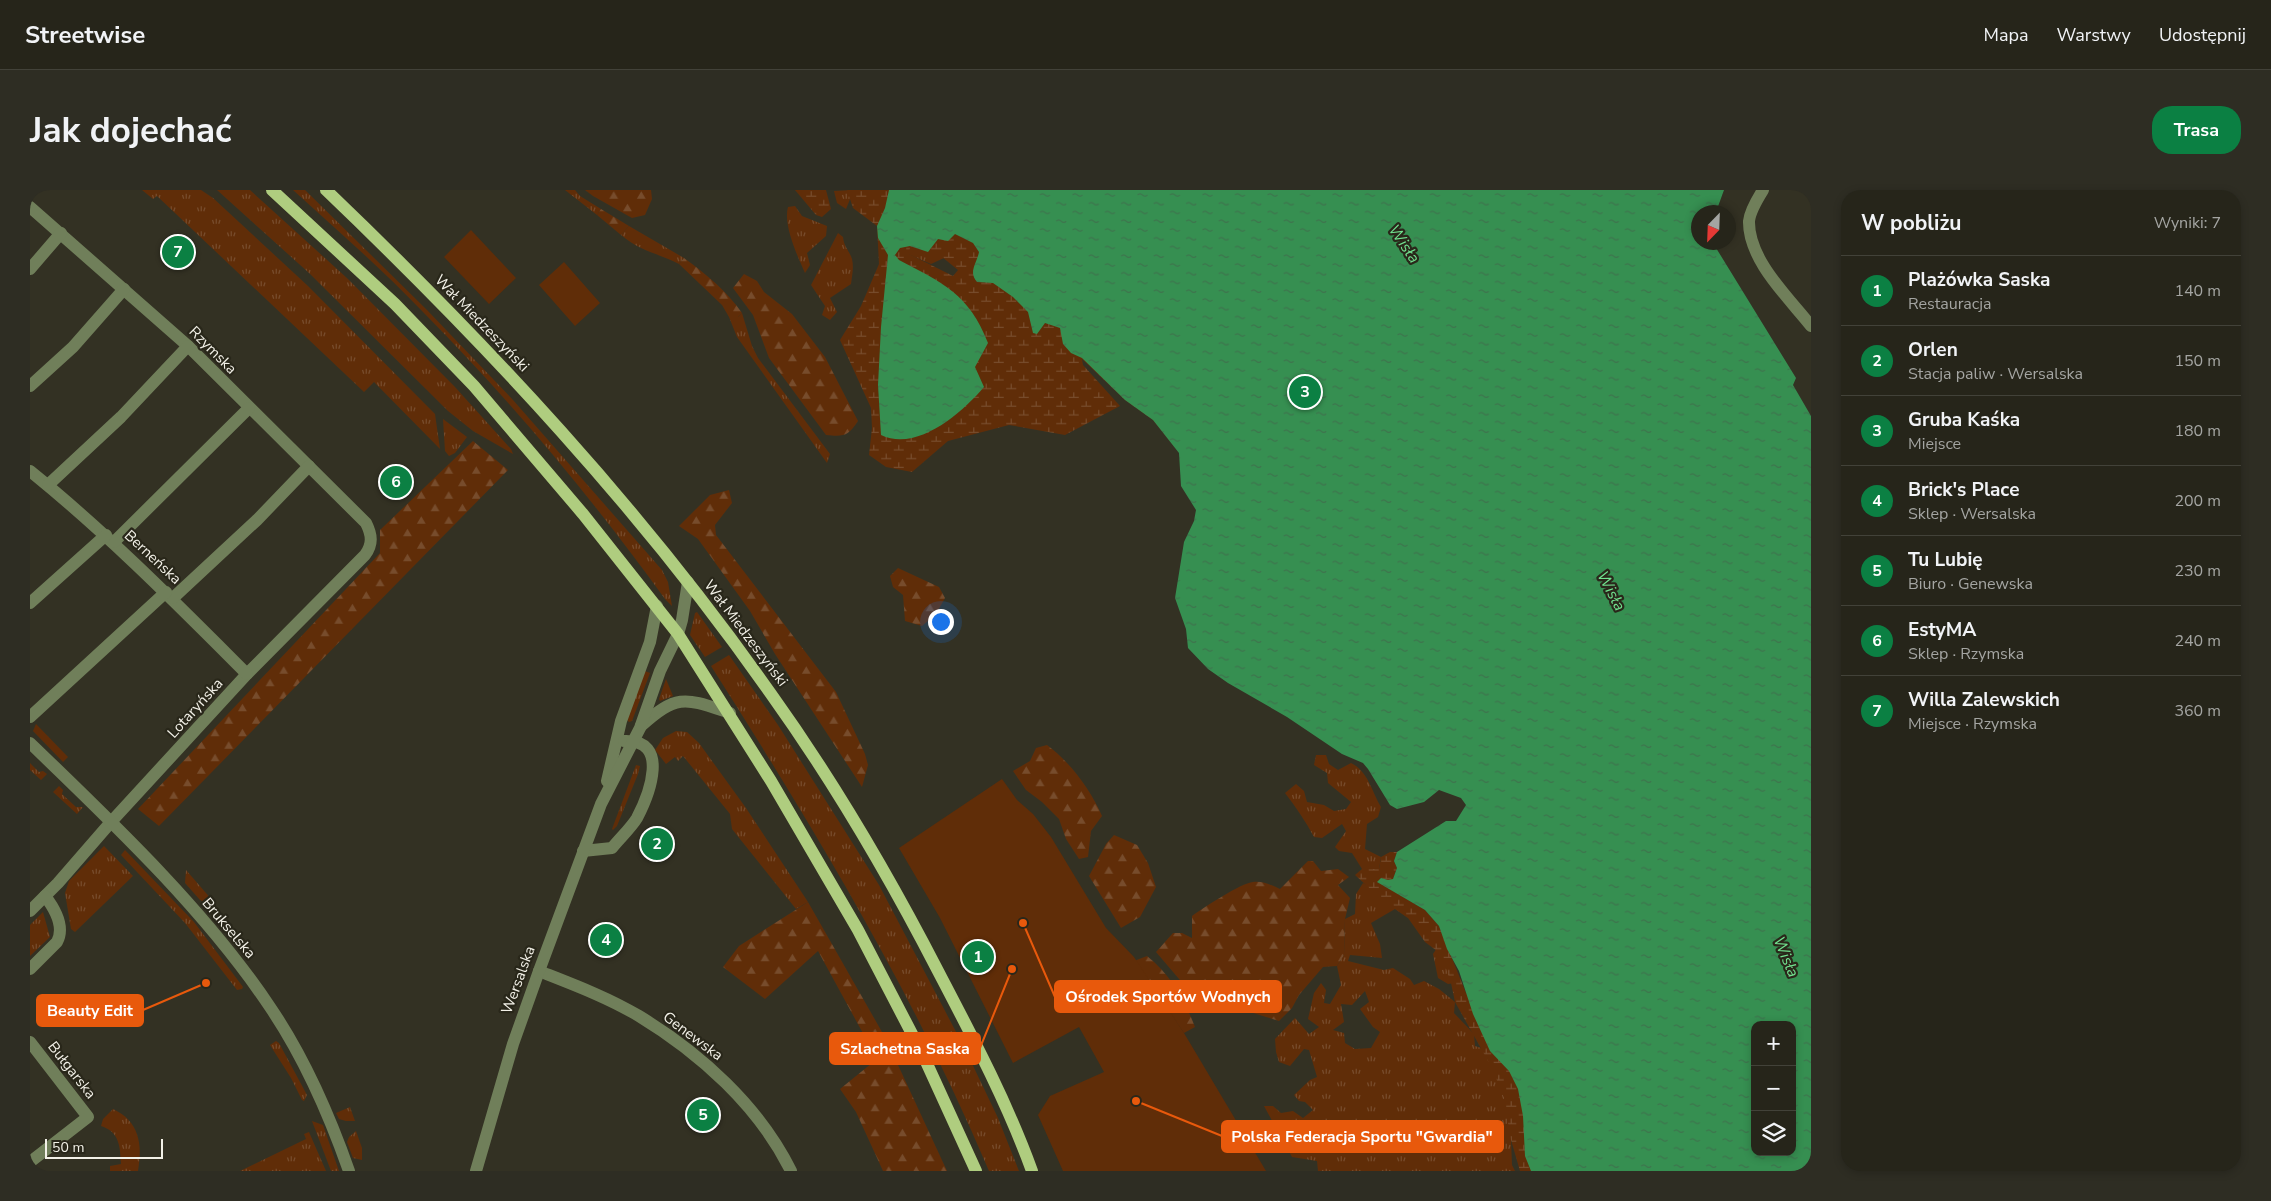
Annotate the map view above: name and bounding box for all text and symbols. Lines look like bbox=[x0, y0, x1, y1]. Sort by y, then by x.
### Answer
text: Streetwise bbox=[25, 19, 145, 51]
text: Mapa bbox=[1984, 23, 2028, 47]
text: Warstwy bbox=[2056, 23, 2131, 47]
text: Udostępnij bbox=[2159, 23, 2246, 47]
button: Trasa bbox=[2152, 106, 2241, 154]
text: Jak dojechać bbox=[30, 107, 232, 154]
north arrow bbox=[1691, 205, 1736, 250]
text: W pobliżu bbox=[1861, 209, 1962, 237]
text: Wyniki: 7 bbox=[2154, 212, 2221, 234]
water label: Wisła bbox=[1383, 220, 1425, 268]
pin: 7 bbox=[162, 233, 194, 271]
text: Plażówka Saska bbox=[1908, 267, 2050, 293]
street label: Wał Miedzeszyński bbox=[430, 270, 534, 376]
text: 1 bbox=[1872, 280, 1882, 302]
text: 140 m bbox=[2174, 280, 2221, 302]
text: Restauracja bbox=[1908, 293, 1992, 315]
street label: Rzymska bbox=[185, 322, 241, 378]
text: Orlen bbox=[1908, 337, 1958, 363]
text: 2 bbox=[1872, 350, 1882, 372]
text: 150 m bbox=[2174, 350, 2221, 372]
text: Stacja paliw · Wersalska bbox=[1908, 363, 2083, 385]
pin: 3 bbox=[1289, 373, 1321, 411]
text: Gruba Kaśka bbox=[1908, 407, 2020, 433]
text: 3 bbox=[1872, 420, 1882, 442]
text: 180 m bbox=[2174, 420, 2221, 442]
text: Miejsce bbox=[1908, 433, 1961, 455]
pin: 6 bbox=[380, 463, 412, 501]
text: Brick's Place bbox=[1908, 477, 2019, 503]
text: 4 bbox=[1872, 490, 1882, 512]
text: 200 m bbox=[2174, 490, 2221, 512]
text: Sklep · Wersalska bbox=[1908, 503, 2036, 525]
street label: Berneńska bbox=[120, 525, 186, 589]
text: Tu Lubię bbox=[1908, 547, 1983, 573]
text: 5 bbox=[1872, 560, 1882, 582]
text: 230 m bbox=[2174, 560, 2221, 582]
water label: Wisła bbox=[1591, 567, 1631, 615]
text: Biuro · Genewska bbox=[1908, 573, 2033, 595]
street label: Wał Miedzeszyński bbox=[699, 576, 793, 690]
your location bbox=[928, 609, 954, 635]
text: EstyMA bbox=[1908, 617, 1977, 643]
text: 6 bbox=[1872, 630, 1882, 652]
text: 240 m bbox=[2174, 630, 2221, 652]
text: Sklep · Rzymska bbox=[1908, 643, 2024, 665]
street label: Lotaryńska bbox=[163, 674, 227, 742]
text: Willa Zalewskich bbox=[1908, 687, 2060, 713]
text: 7 bbox=[1872, 700, 1882, 722]
text: 360 m bbox=[2174, 700, 2221, 722]
text: Miejsce · Rzymska bbox=[1908, 713, 2037, 735]
pin: 2 bbox=[641, 825, 673, 863]
street label: Brukselska bbox=[198, 893, 260, 963]
pin: 4 bbox=[590, 921, 622, 959]
water label: Wisła bbox=[1768, 933, 1804, 981]
pin: 1 bbox=[962, 938, 994, 976]
street label: Wersalska bbox=[496, 943, 540, 1017]
callout: Ośrodek Sportów Wodnych bbox=[1055, 981, 1281, 1012]
text: Ośrodek Sportów Wodnych bbox=[1065, 986, 1271, 1008]
callout: Beauty Edit bbox=[37, 995, 143, 1026]
text: Beauty Edit bbox=[47, 1000, 134, 1022]
street label: Genewska bbox=[659, 1007, 727, 1065]
map controls bbox=[1751, 1021, 1796, 1156]
button: + bbox=[1751, 1021, 1796, 1066]
callout: Szlachetna Saska bbox=[830, 1033, 980, 1064]
street label: Bułgarska bbox=[43, 1037, 101, 1103]
text: Szlachetna Saska bbox=[840, 1038, 970, 1060]
button: − bbox=[1751, 1066, 1796, 1111]
pin: 5 bbox=[687, 1096, 719, 1134]
button: layers bbox=[1751, 1111, 1796, 1156]
callout: Polska Federacja Sportu "Gwardia" bbox=[1222, 1121, 1503, 1152]
text: Polska Federacja Sportu "Gwardia" bbox=[1231, 1126, 1493, 1148]
scale bar bbox=[45, 1136, 162, 1159]
text: 50 m bbox=[52, 1138, 84, 1157]

